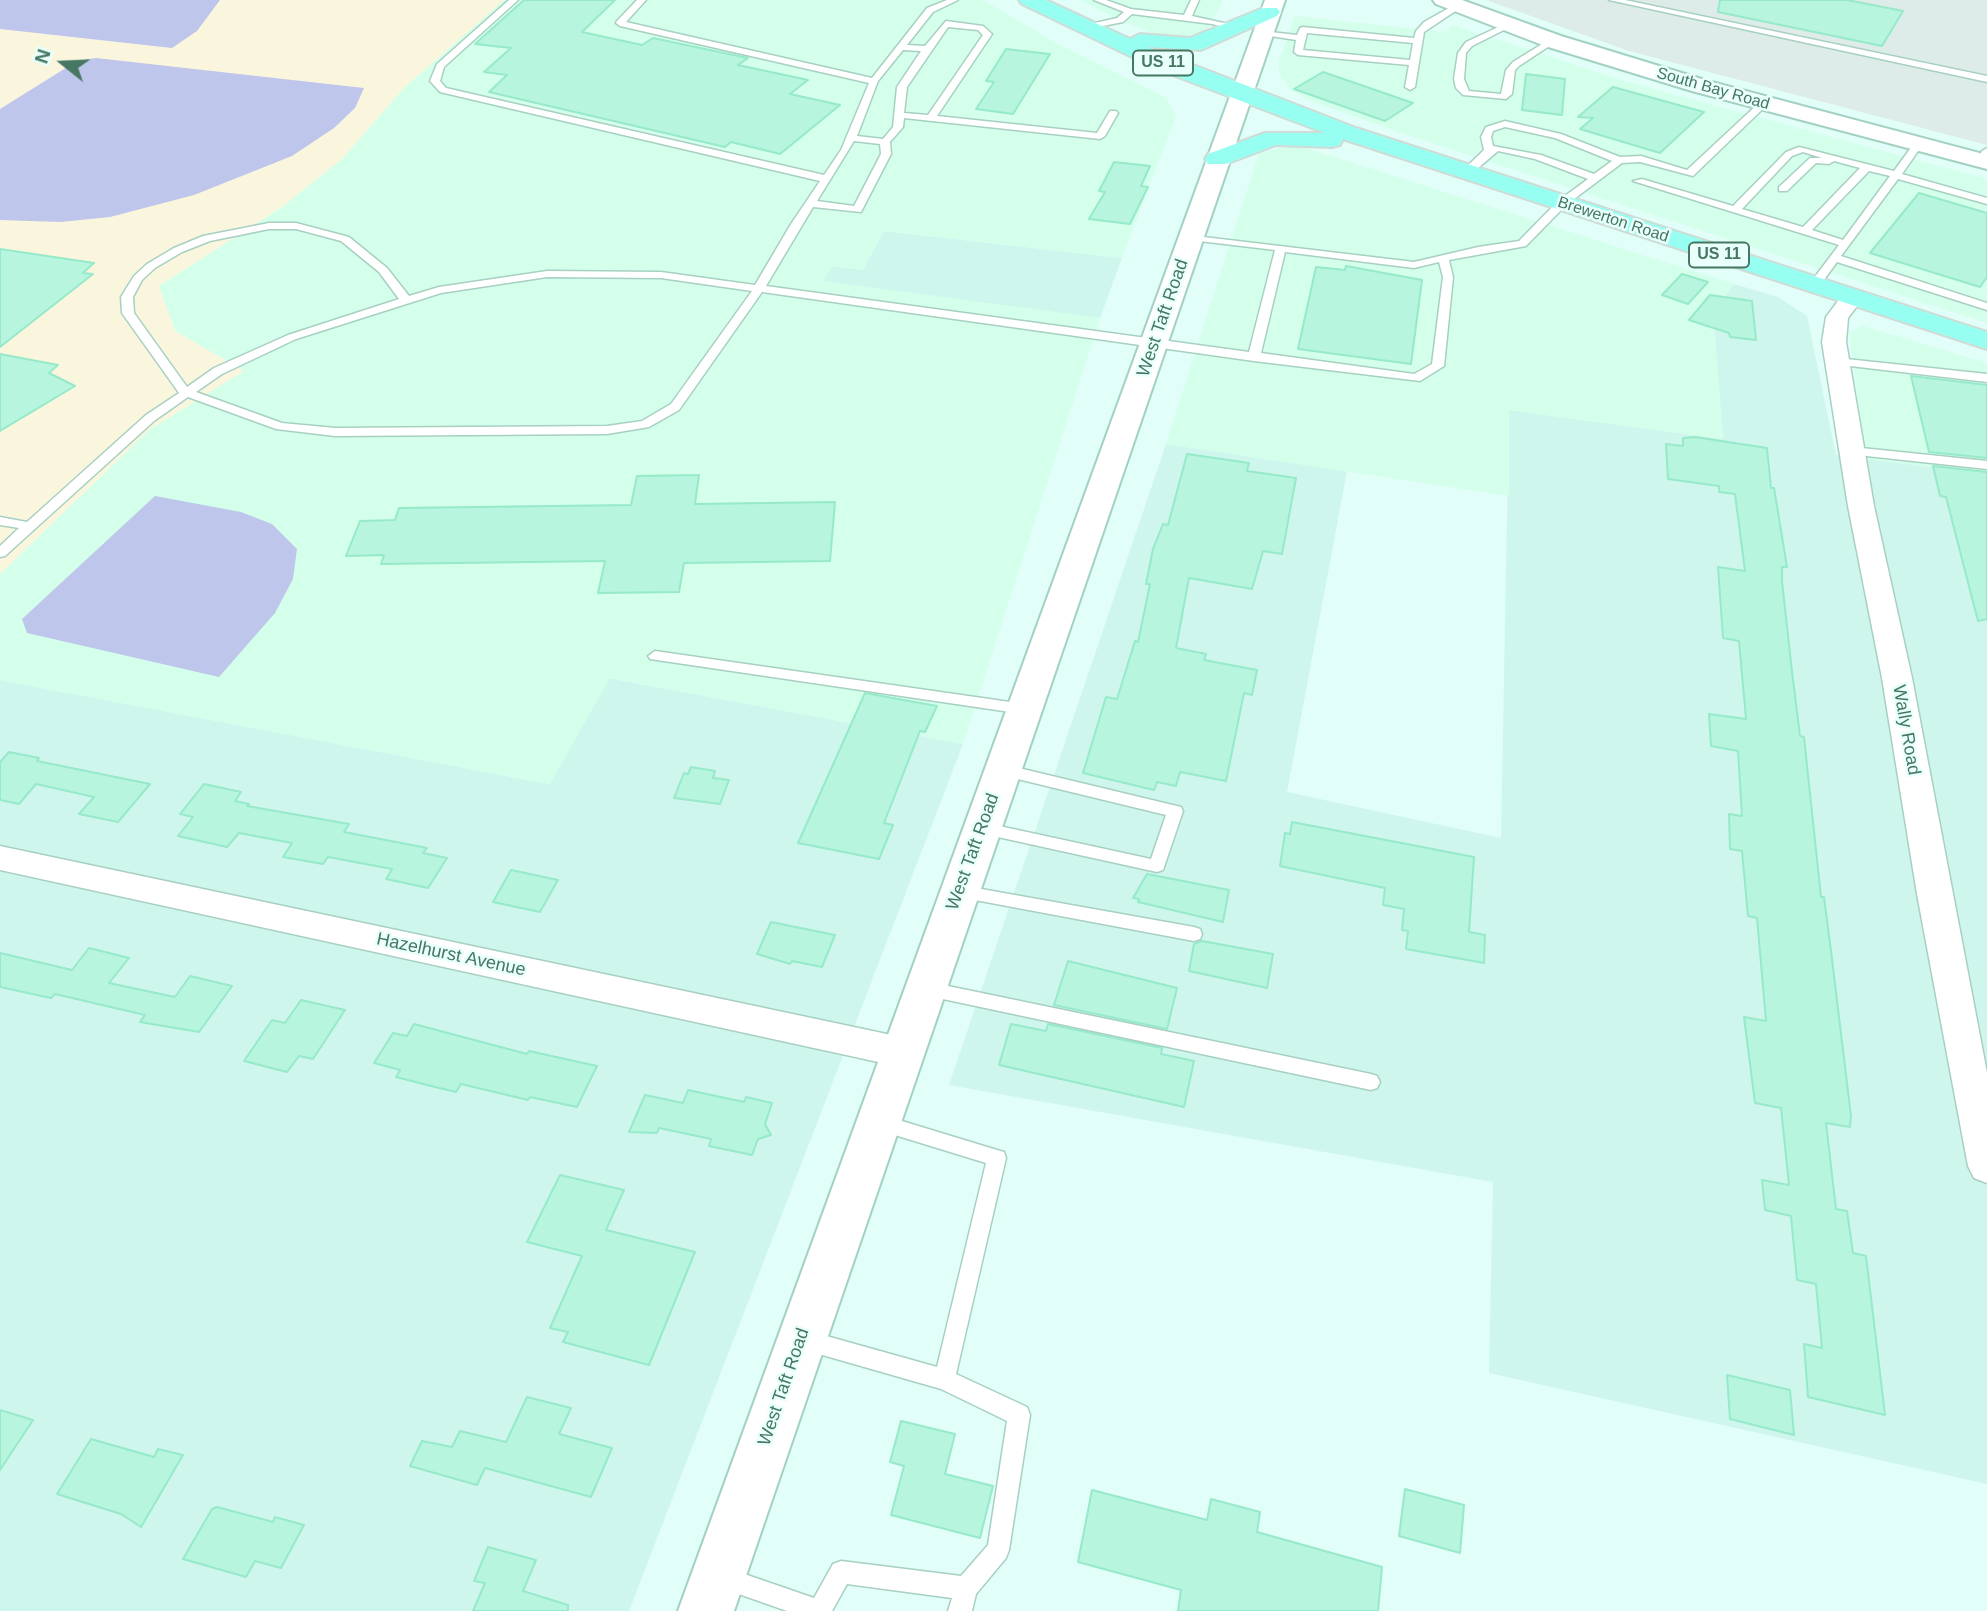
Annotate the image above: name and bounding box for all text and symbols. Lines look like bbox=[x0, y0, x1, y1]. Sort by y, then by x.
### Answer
north arrow bbox=[28, 28, 98, 98]
text: N bbox=[30, 47, 55, 66]
road number: US 11 bbox=[1133, 50, 1193, 76]
street label: South Bay Road bbox=[1654, 64, 1772, 114]
street label: Brewerton Road bbox=[1555, 193, 1671, 247]
road number: US 11 bbox=[1689, 243, 1749, 268]
street label: West Taft Road bbox=[1133, 256, 1193, 380]
street label: Wally Road bbox=[1887, 683, 1925, 777]
street label: West Taft Road bbox=[942, 791, 1004, 913]
street label: Hazelhurst Avenue bbox=[375, 929, 527, 981]
street label: West Taft Road bbox=[754, 1325, 814, 1449]

